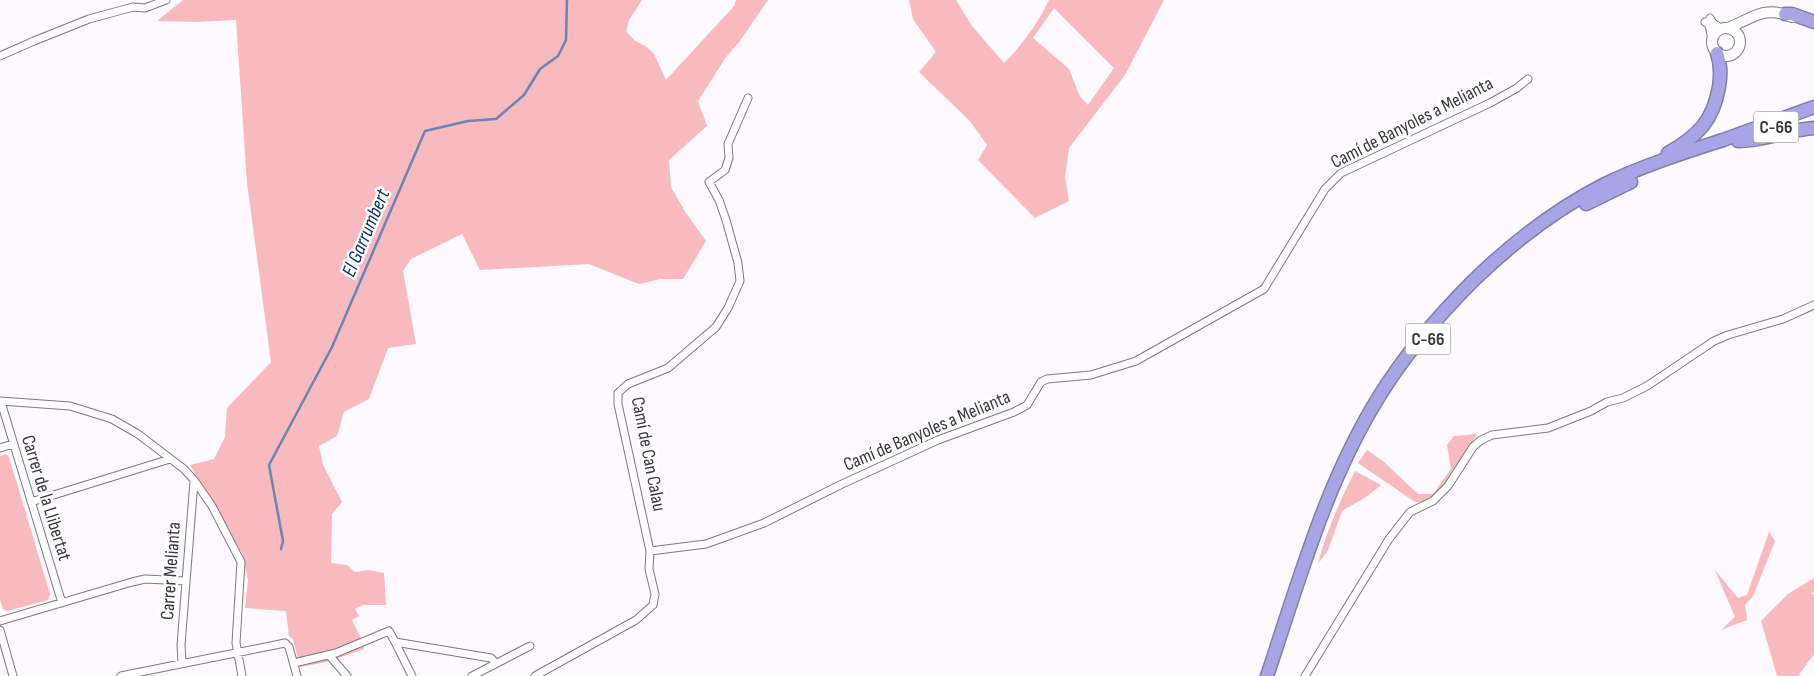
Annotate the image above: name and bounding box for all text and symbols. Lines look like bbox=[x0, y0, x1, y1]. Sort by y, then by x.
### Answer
street label: Camí de Banyoles a Melianta bbox=[1327, 72, 1497, 174]
road number: C-66 bbox=[1754, 111, 1798, 142]
water label: El Garrumbert bbox=[337, 185, 396, 280]
road number: C-66 bbox=[1406, 324, 1450, 354]
street label: Camí de Banyoles a Melianta bbox=[840, 385, 1014, 477]
street label: Camí de Can Calau bbox=[626, 395, 670, 513]
street label: Carrer de la Llibertat bbox=[16, 433, 76, 564]
street label: Carrer Melianta bbox=[156, 521, 186, 621]

